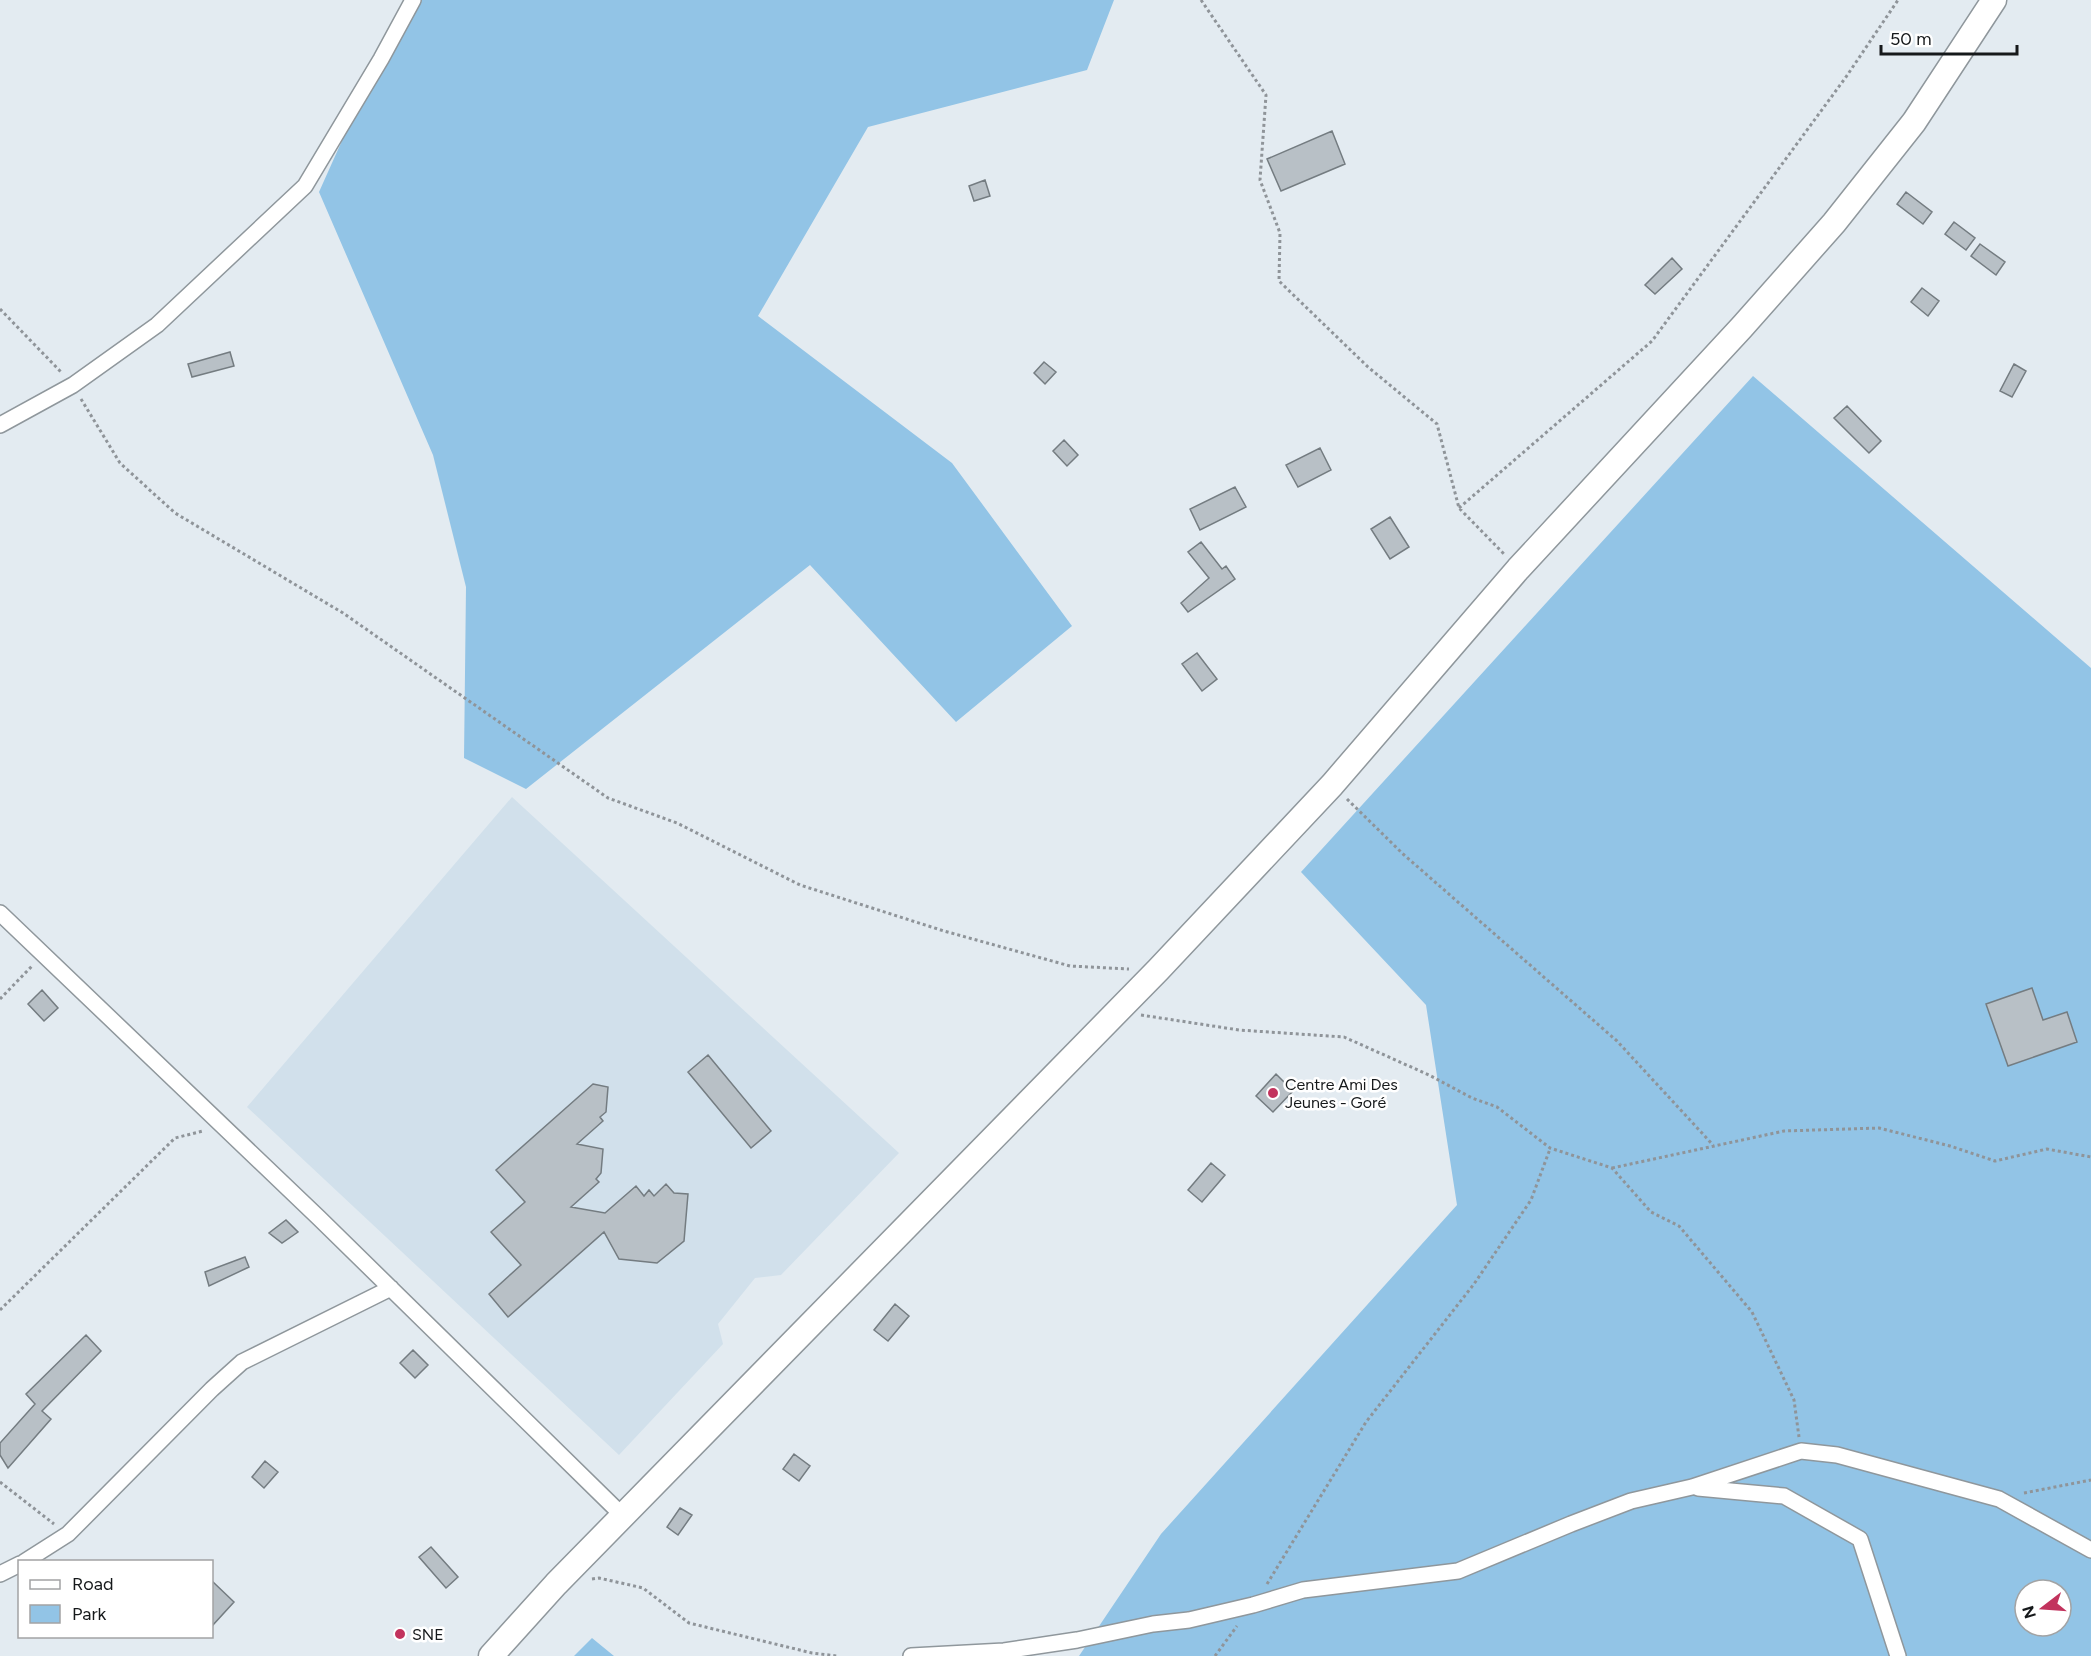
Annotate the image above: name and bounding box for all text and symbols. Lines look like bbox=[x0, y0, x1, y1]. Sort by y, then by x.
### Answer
scale bar bbox=[1881, 18, 2018, 56]
text: 50 m bbox=[1890, 28, 1932, 50]
place label: Centre Ami Des Jeunes - Goré bbox=[1285, 1075, 1398, 1112]
marker: Centre Ami Des Jeunes - Goré bbox=[1266, 1086, 1280, 1100]
legend bbox=[18, 1560, 213, 1638]
text: Road bbox=[72, 1573, 113, 1595]
north arrow bbox=[2013, 1578, 2073, 1638]
text: Park bbox=[72, 1603, 107, 1625]
text: N bbox=[2018, 1604, 2040, 1621]
place label: SNE bbox=[412, 1625, 444, 1644]
marker: SNE bbox=[393, 1627, 407, 1641]

